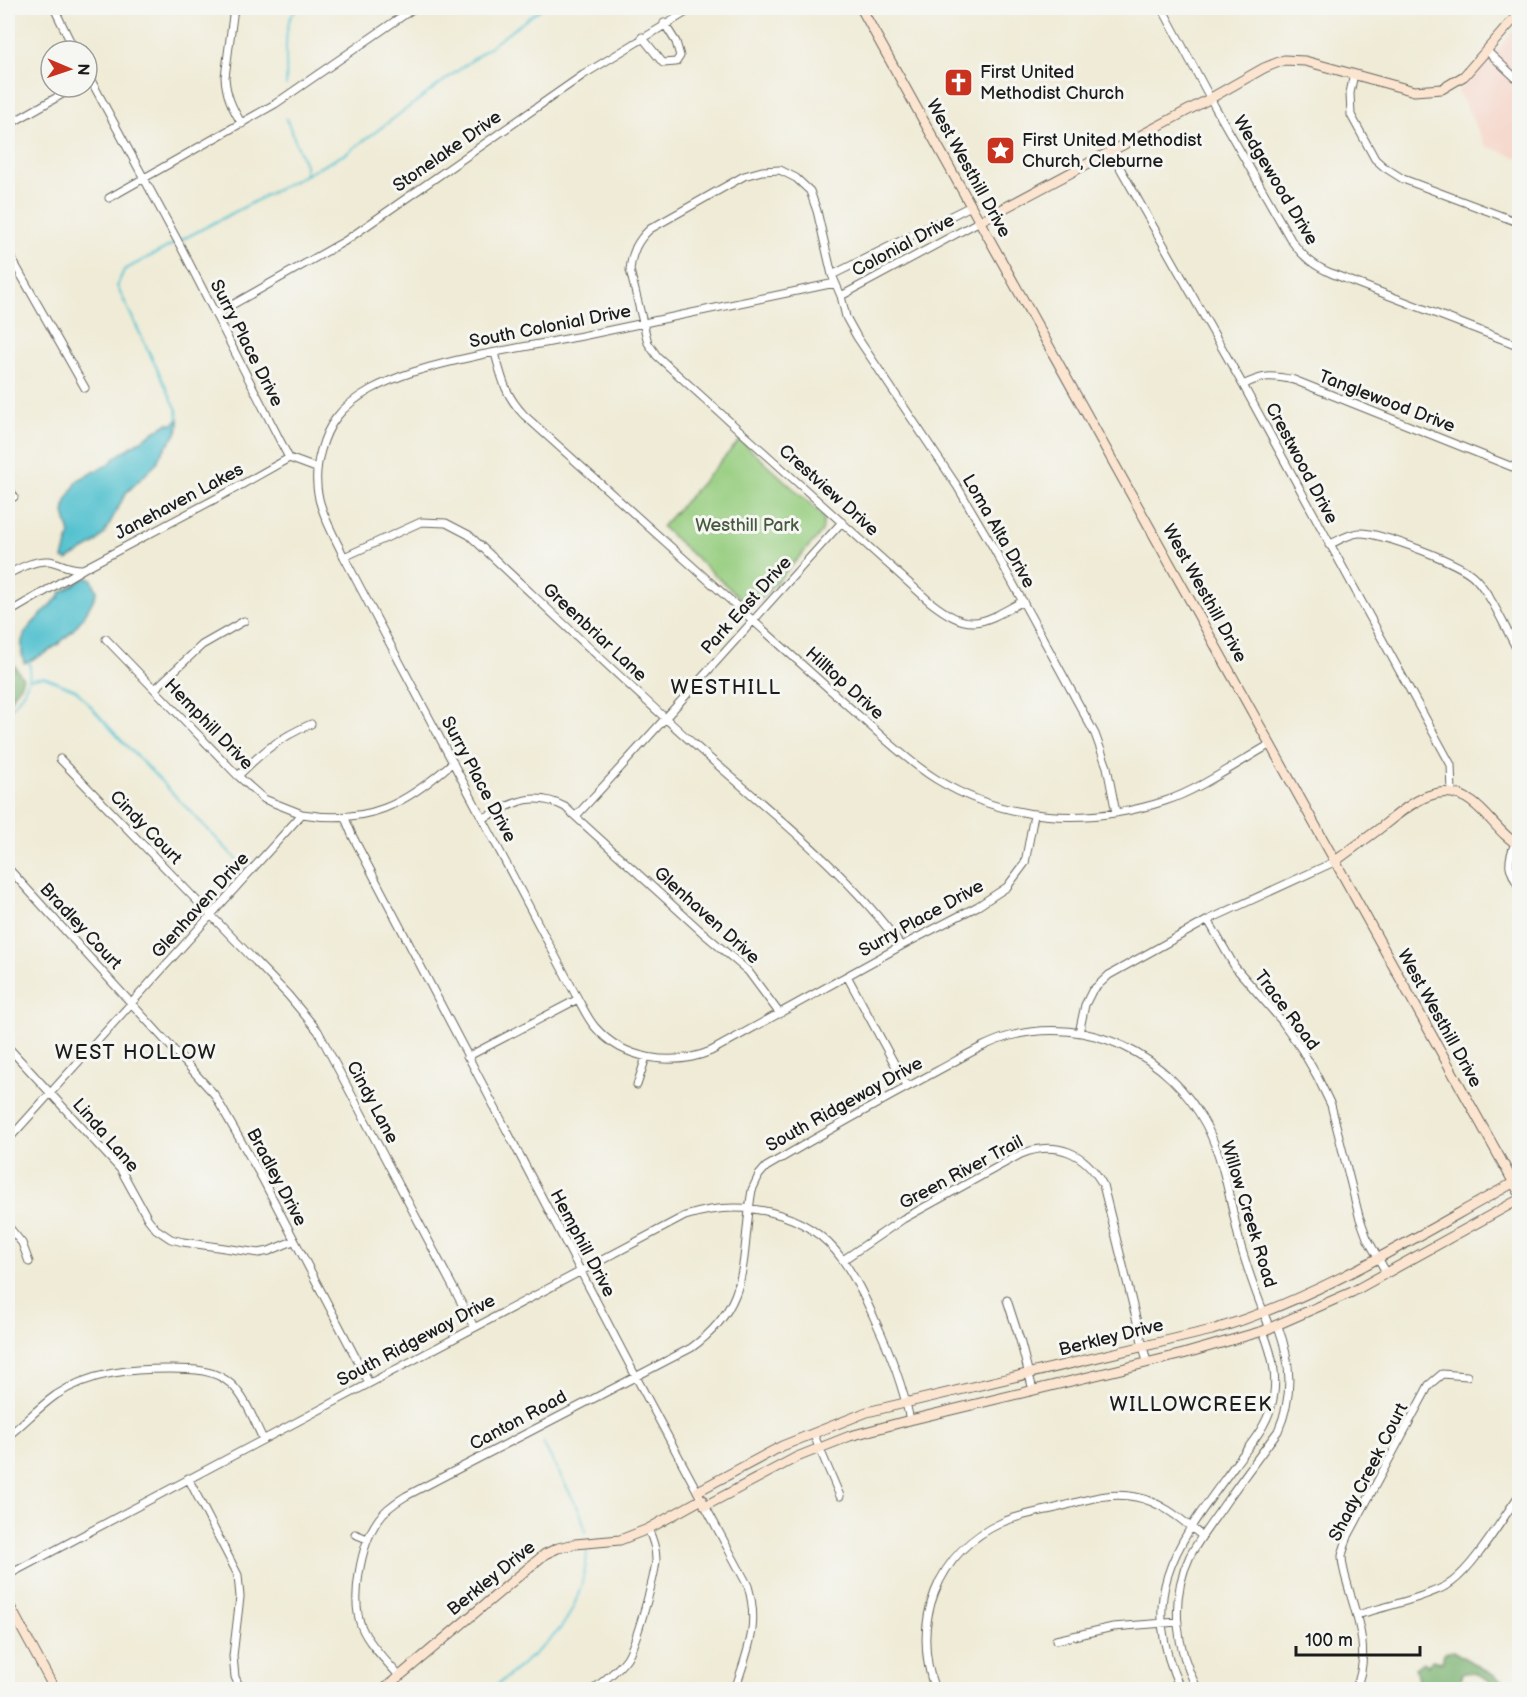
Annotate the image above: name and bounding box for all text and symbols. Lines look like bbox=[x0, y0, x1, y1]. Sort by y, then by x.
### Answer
north arrow bbox=[39, 39, 99, 99]
place label: First United Methodist Church bbox=[980, 62, 1124, 104]
text: N bbox=[73, 63, 92, 76]
church icon: First United Methodist Church bbox=[943, 66, 975, 98]
street label: West Westhill Drive bbox=[922, 96, 1015, 241]
street label: Stonelake Drive bbox=[389, 106, 506, 197]
street label: Wedgewood Drive bbox=[1229, 112, 1323, 249]
place label: First United Methodist Church, Cleburne bbox=[1022, 130, 1202, 172]
place icon: First United Methodist Church, Cleburne bbox=[985, 134, 1017, 166]
street label: Colonial Drive bbox=[848, 210, 958, 281]
street label: Surry Place Drive bbox=[206, 276, 288, 410]
street label: South Colonial Drive bbox=[468, 300, 633, 352]
street label: Tanglewood Drive bbox=[1316, 366, 1458, 437]
street label: Crestwood Drive bbox=[1261, 399, 1342, 528]
street label: Crestview Drive bbox=[775, 440, 883, 541]
street label: Janehaven Lakes bbox=[111, 459, 247, 544]
street label: Loma Alta Drive bbox=[958, 471, 1040, 592]
park label: Westhill Park bbox=[695, 515, 799, 536]
street label: West Westhill Drive bbox=[1158, 521, 1251, 666]
street label: Park East Drive bbox=[697, 552, 796, 659]
street label: Greenbriar Lane bbox=[538, 579, 651, 686]
street label: Hilltop Drive bbox=[801, 643, 888, 724]
street label: Hemphill Drive bbox=[160, 674, 258, 775]
district label: WESTHILL bbox=[671, 676, 781, 700]
street label: Surry Place Drive bbox=[437, 713, 521, 846]
street label: Cindy Court bbox=[105, 786, 186, 869]
street label: Glenhaven Drive bbox=[147, 848, 253, 962]
street label: Glenhaven Drive bbox=[650, 862, 764, 968]
street label: Surry Place Drive bbox=[855, 875, 988, 961]
street label: Bradley Court bbox=[35, 879, 126, 974]
street label: West Westhill Drive bbox=[1393, 946, 1486, 1091]
street label: Trace Road bbox=[1250, 966, 1324, 1055]
district label: WEST HOLLOW bbox=[55, 1041, 217, 1065]
street label: South Ridgeway Drive bbox=[762, 1052, 927, 1156]
street label: Cindy Lane bbox=[342, 1058, 403, 1147]
street label: Linda Lane bbox=[68, 1094, 144, 1177]
street label: Bradley Drive bbox=[242, 1125, 311, 1230]
street label: Green River Trail bbox=[896, 1131, 1027, 1214]
street label: Willow Creek Road bbox=[1216, 1138, 1281, 1290]
street label: Hemphill Drive bbox=[545, 1186, 620, 1301]
street label: South Ridgeway Drive bbox=[334, 1290, 499, 1391]
street label: Berkley Drive bbox=[1057, 1314, 1166, 1361]
street label: Canton Road bbox=[466, 1386, 570, 1455]
district label: WILLOWCREEK bbox=[1109, 1393, 1273, 1417]
street label: Shady Creek Court bbox=[1325, 1399, 1413, 1545]
street label: Berkley Drive bbox=[443, 1536, 540, 1620]
scale bar bbox=[1296, 1619, 1420, 1657]
text: 100 m bbox=[1305, 1630, 1353, 1651]

